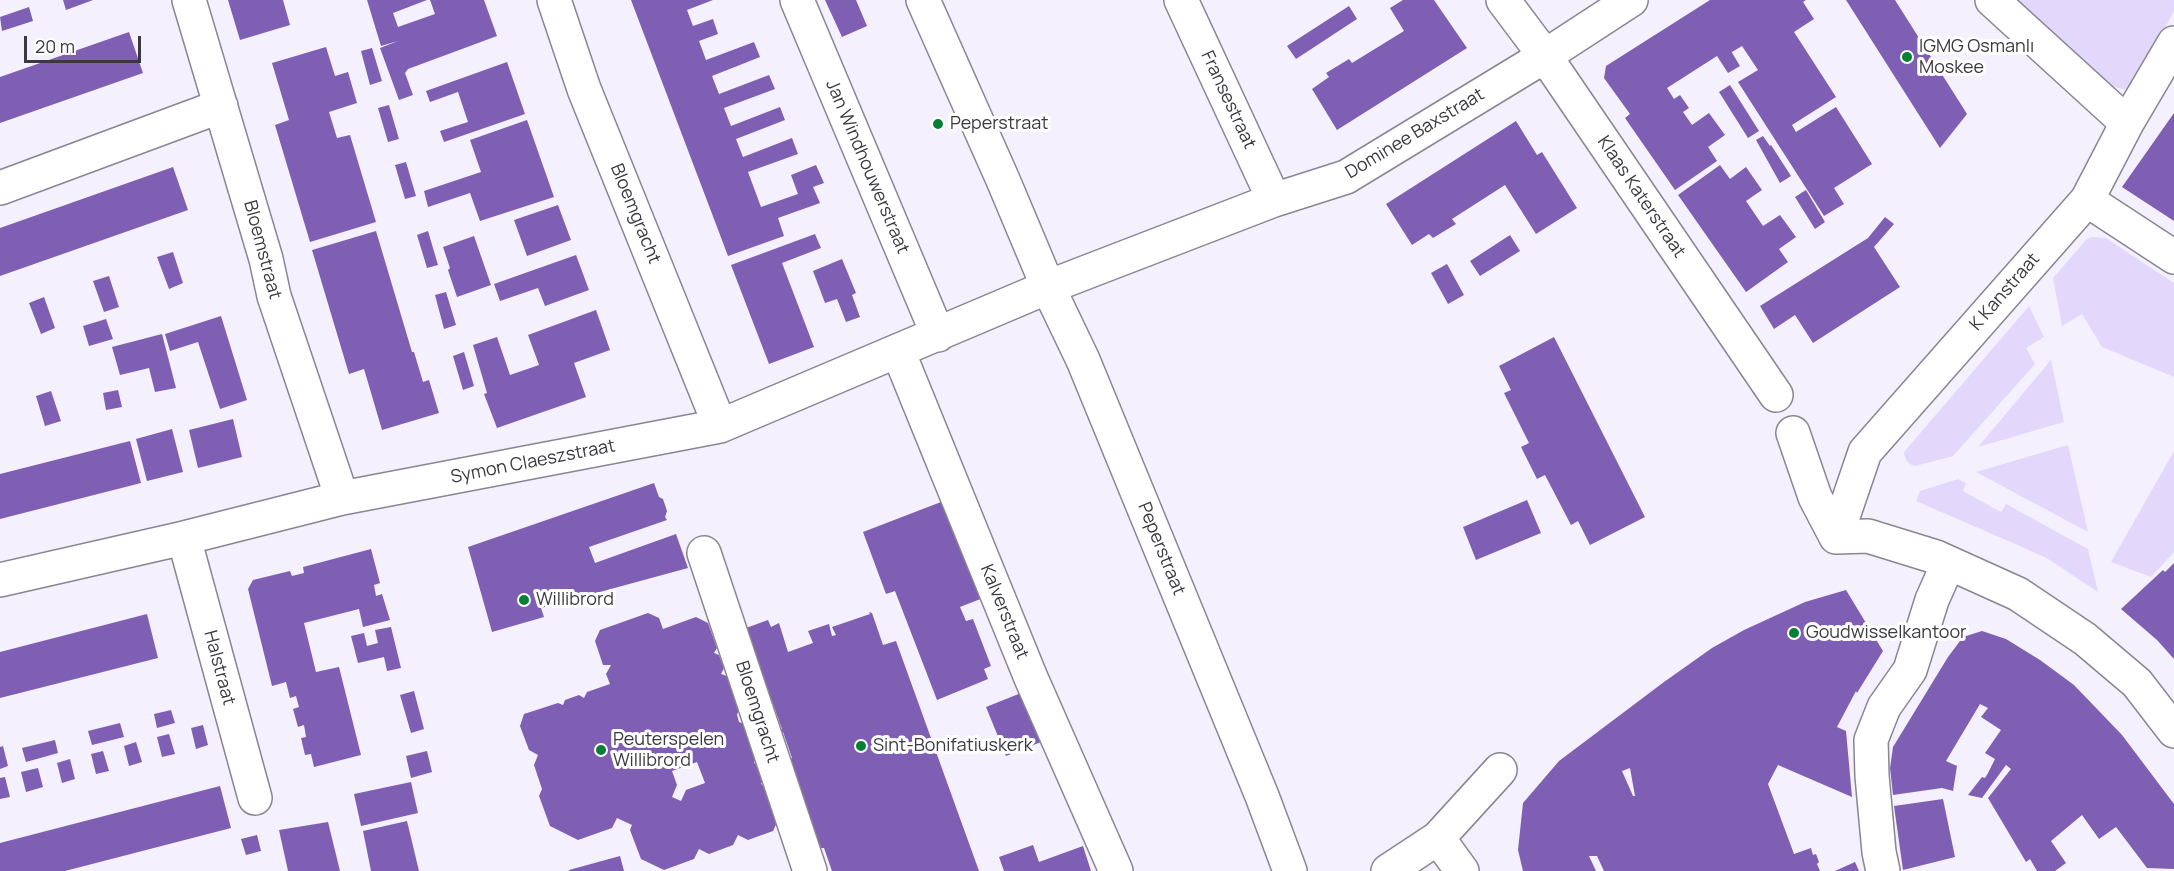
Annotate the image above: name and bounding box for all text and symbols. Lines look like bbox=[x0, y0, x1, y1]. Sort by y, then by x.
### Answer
scale bar bbox=[27, 24, 144, 62]
text: 20 m bbox=[35, 34, 75, 58]
place label: IGMG Osmanlı Moskee bbox=[1919, 36, 2034, 78]
street label: Fransestraat bbox=[1196, 47, 1260, 153]
marker: IGMG Osmanlı Moskee bbox=[1900, 50, 1914, 64]
street label: Jan Windhouwerstraat bbox=[821, 77, 913, 257]
street label: Dominee Baxstraat bbox=[1342, 84, 1488, 184]
place label: Peperstraat bbox=[950, 113, 1048, 135]
marker: Peperstraat bbox=[931, 117, 945, 131]
street label: Klaas Katerstraat bbox=[1592, 132, 1690, 262]
street label: Bloemgracht bbox=[605, 161, 665, 267]
street label: Bloemstraat bbox=[238, 198, 286, 302]
street label: K Kanstraat bbox=[1965, 249, 2045, 335]
street label: Symon Claeszstraat bbox=[449, 435, 617, 489]
street label: Peperstraat bbox=[1133, 499, 1189, 599]
street label: Kalverstraat bbox=[975, 561, 1033, 663]
place label: Willibrord bbox=[536, 589, 614, 611]
marker: Willibrord bbox=[517, 593, 531, 607]
place label: Goudwisselkantoor bbox=[1806, 622, 1967, 644]
marker: Goudwisselkantoor bbox=[1787, 626, 1801, 640]
street label: Halstraat bbox=[199, 628, 239, 708]
street label: Bloemgracht bbox=[730, 658, 784, 766]
place label: Peuterspelen Willibrord bbox=[613, 729, 724, 771]
place label: Sint-Bonifatiuskerk bbox=[873, 735, 1033, 757]
marker: Sint-Bonifatiuskerk bbox=[854, 739, 868, 753]
marker: Peuterspelen Willibrord bbox=[594, 743, 608, 757]

